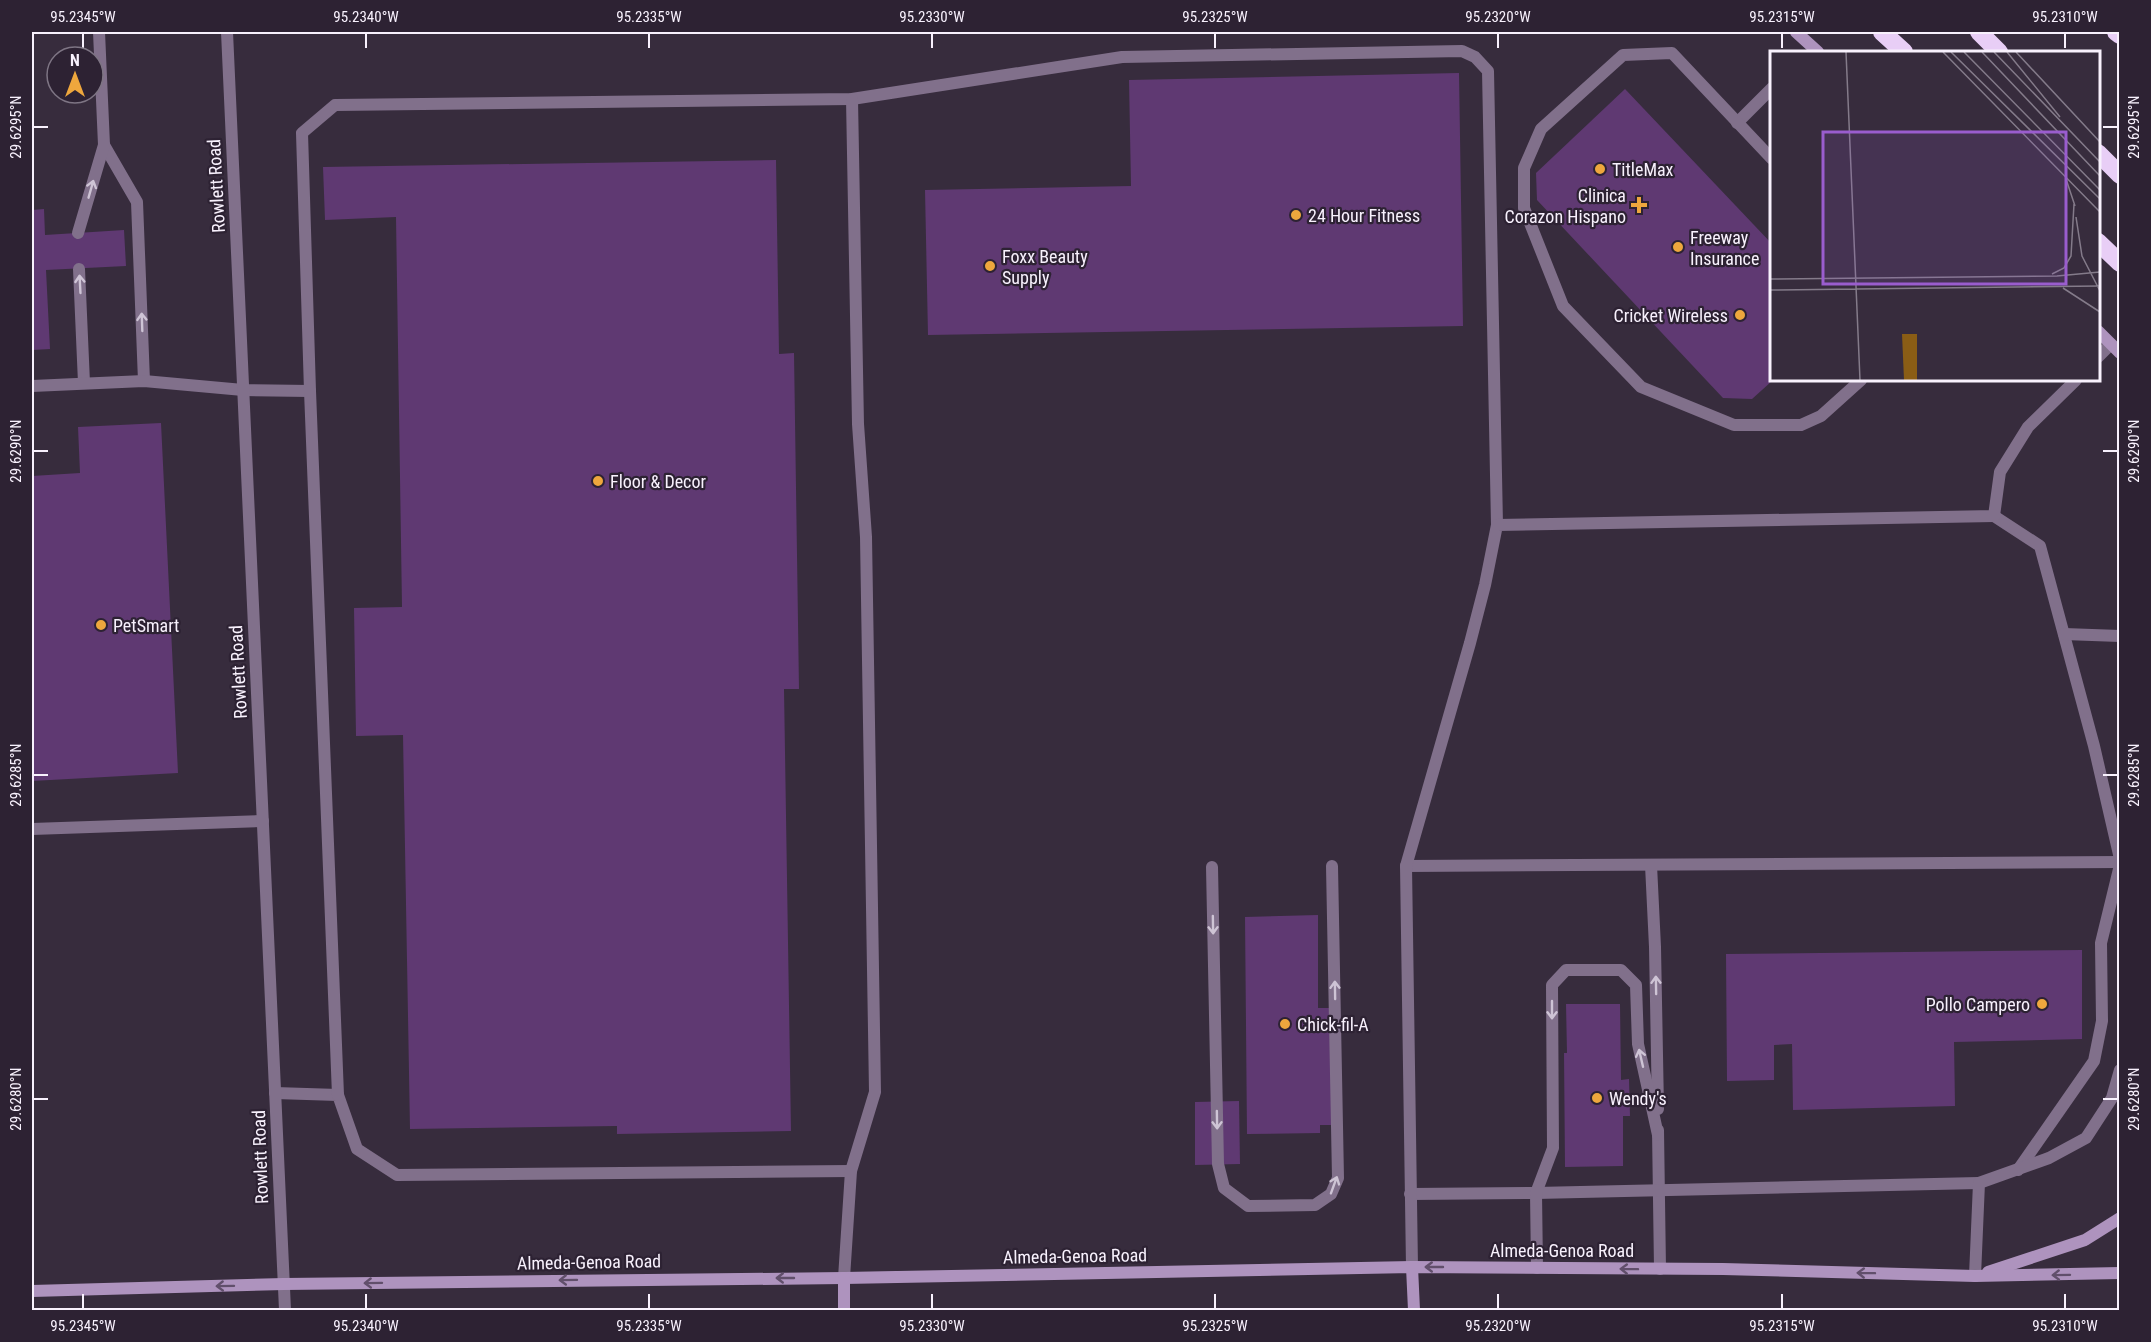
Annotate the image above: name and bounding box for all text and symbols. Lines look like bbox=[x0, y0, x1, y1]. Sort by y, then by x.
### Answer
text: 95.2345°W bbox=[50, 8, 116, 26]
text: 95.2340°W bbox=[333, 8, 399, 26]
text: 95.2335°W bbox=[616, 8, 682, 26]
text: 95.2330°W bbox=[899, 8, 965, 26]
text: 95.2325°W bbox=[1182, 8, 1248, 26]
text: 95.2320°W bbox=[1465, 8, 1531, 26]
text: 95.2315°W bbox=[1749, 8, 1815, 26]
text: 95.2310°W bbox=[2032, 8, 2098, 26]
north arrow bbox=[45, 45, 105, 105]
text: N bbox=[70, 51, 80, 70]
inset map bbox=[1770, 51, 2100, 381]
text: 29.6295°N bbox=[7, 95, 25, 159]
text: 29.6295°N bbox=[2125, 95, 2143, 159]
street label: Rowlett Road bbox=[203, 139, 229, 233]
place label: TitleMax bbox=[1612, 159, 1674, 180]
marker: TitleMax bbox=[1593, 162, 1607, 176]
one-way arrow bbox=[86, 180, 97, 199]
place label: Clinica Corazon Hispano bbox=[1505, 185, 1626, 227]
marker: Clinica Corazon Hispano bbox=[1630, 196, 1648, 214]
place label: 24 Hour Fitness bbox=[1308, 205, 1420, 226]
marker: 24 Hour Fitness bbox=[1289, 208, 1303, 222]
place label: Freeway Insurance bbox=[1690, 227, 1759, 269]
marker: Freeway Insurance bbox=[1671, 240, 1685, 254]
place label: Foxx Beauty Supply bbox=[1002, 246, 1088, 288]
marker: Foxx Beauty Supply bbox=[983, 259, 997, 273]
one-way arrow bbox=[74, 274, 86, 294]
place label: Cricket Wireless bbox=[1613, 305, 1728, 326]
marker: Cricket Wireless bbox=[1733, 308, 1747, 322]
one-way arrow bbox=[136, 313, 148, 333]
text: 29.6290°N bbox=[7, 419, 25, 483]
text: 29.6290°N bbox=[2125, 419, 2143, 483]
place label: Floor & Decor bbox=[610, 471, 706, 492]
marker: Floor & Decor bbox=[591, 474, 605, 488]
place label: PetSmart bbox=[113, 615, 179, 636]
marker: PetSmart bbox=[94, 618, 108, 632]
street label: Rowlett Road bbox=[225, 625, 251, 719]
text: 29.6285°N bbox=[7, 743, 25, 807]
text: 29.6285°N bbox=[2125, 743, 2143, 807]
one-way arrow bbox=[1208, 915, 1219, 935]
one-way arrow bbox=[1650, 975, 1662, 995]
one-way arrow bbox=[1329, 981, 1340, 1001]
place label: Pollo Campero bbox=[1926, 994, 2030, 1015]
marker: Pollo Campero bbox=[2035, 997, 2049, 1011]
one-way arrow bbox=[1546, 1000, 1558, 1020]
place label: Chick-fil-A bbox=[1297, 1014, 1369, 1035]
marker: Chick-fil-A bbox=[1278, 1017, 1292, 1031]
one-way arrow bbox=[1634, 1048, 1646, 1067]
text: 29.6280°N bbox=[7, 1067, 25, 1131]
text: 29.6280°N bbox=[2125, 1067, 2143, 1131]
place label: Wendy's bbox=[1609, 1088, 1667, 1109]
marker: Wendy's bbox=[1590, 1091, 1604, 1105]
street label: Rowlett Road bbox=[248, 1110, 272, 1204]
one-way arrow bbox=[1211, 1110, 1223, 1130]
one-way arrow bbox=[1330, 1176, 1341, 1194]
street label: Almeda-Genoa Road bbox=[1490, 1240, 1634, 1261]
street label: Almeda-Genoa Road bbox=[1003, 1244, 1147, 1268]
street label: Almeda-Genoa Road bbox=[517, 1250, 661, 1274]
one-way arrow bbox=[1425, 1262, 1445, 1273]
one-way arrow bbox=[1620, 1263, 1640, 1275]
one-way arrow bbox=[1857, 1267, 1877, 1279]
one-way arrow bbox=[2052, 1269, 2072, 1281]
one-way arrow bbox=[776, 1272, 796, 1284]
one-way arrow bbox=[559, 1274, 579, 1286]
one-way arrow bbox=[364, 1277, 384, 1289]
one-way arrow bbox=[216, 1280, 236, 1291]
text: 95.2345°W bbox=[50, 1317, 116, 1335]
text: 95.2340°W bbox=[333, 1317, 399, 1335]
text: 95.2335°W bbox=[616, 1317, 682, 1335]
text: 95.2330°W bbox=[899, 1317, 965, 1335]
text: 95.2325°W bbox=[1182, 1317, 1248, 1335]
text: 95.2320°W bbox=[1465, 1317, 1531, 1335]
text: 95.2315°W bbox=[1749, 1317, 1815, 1335]
text: 95.2310°W bbox=[2032, 1317, 2098, 1335]

